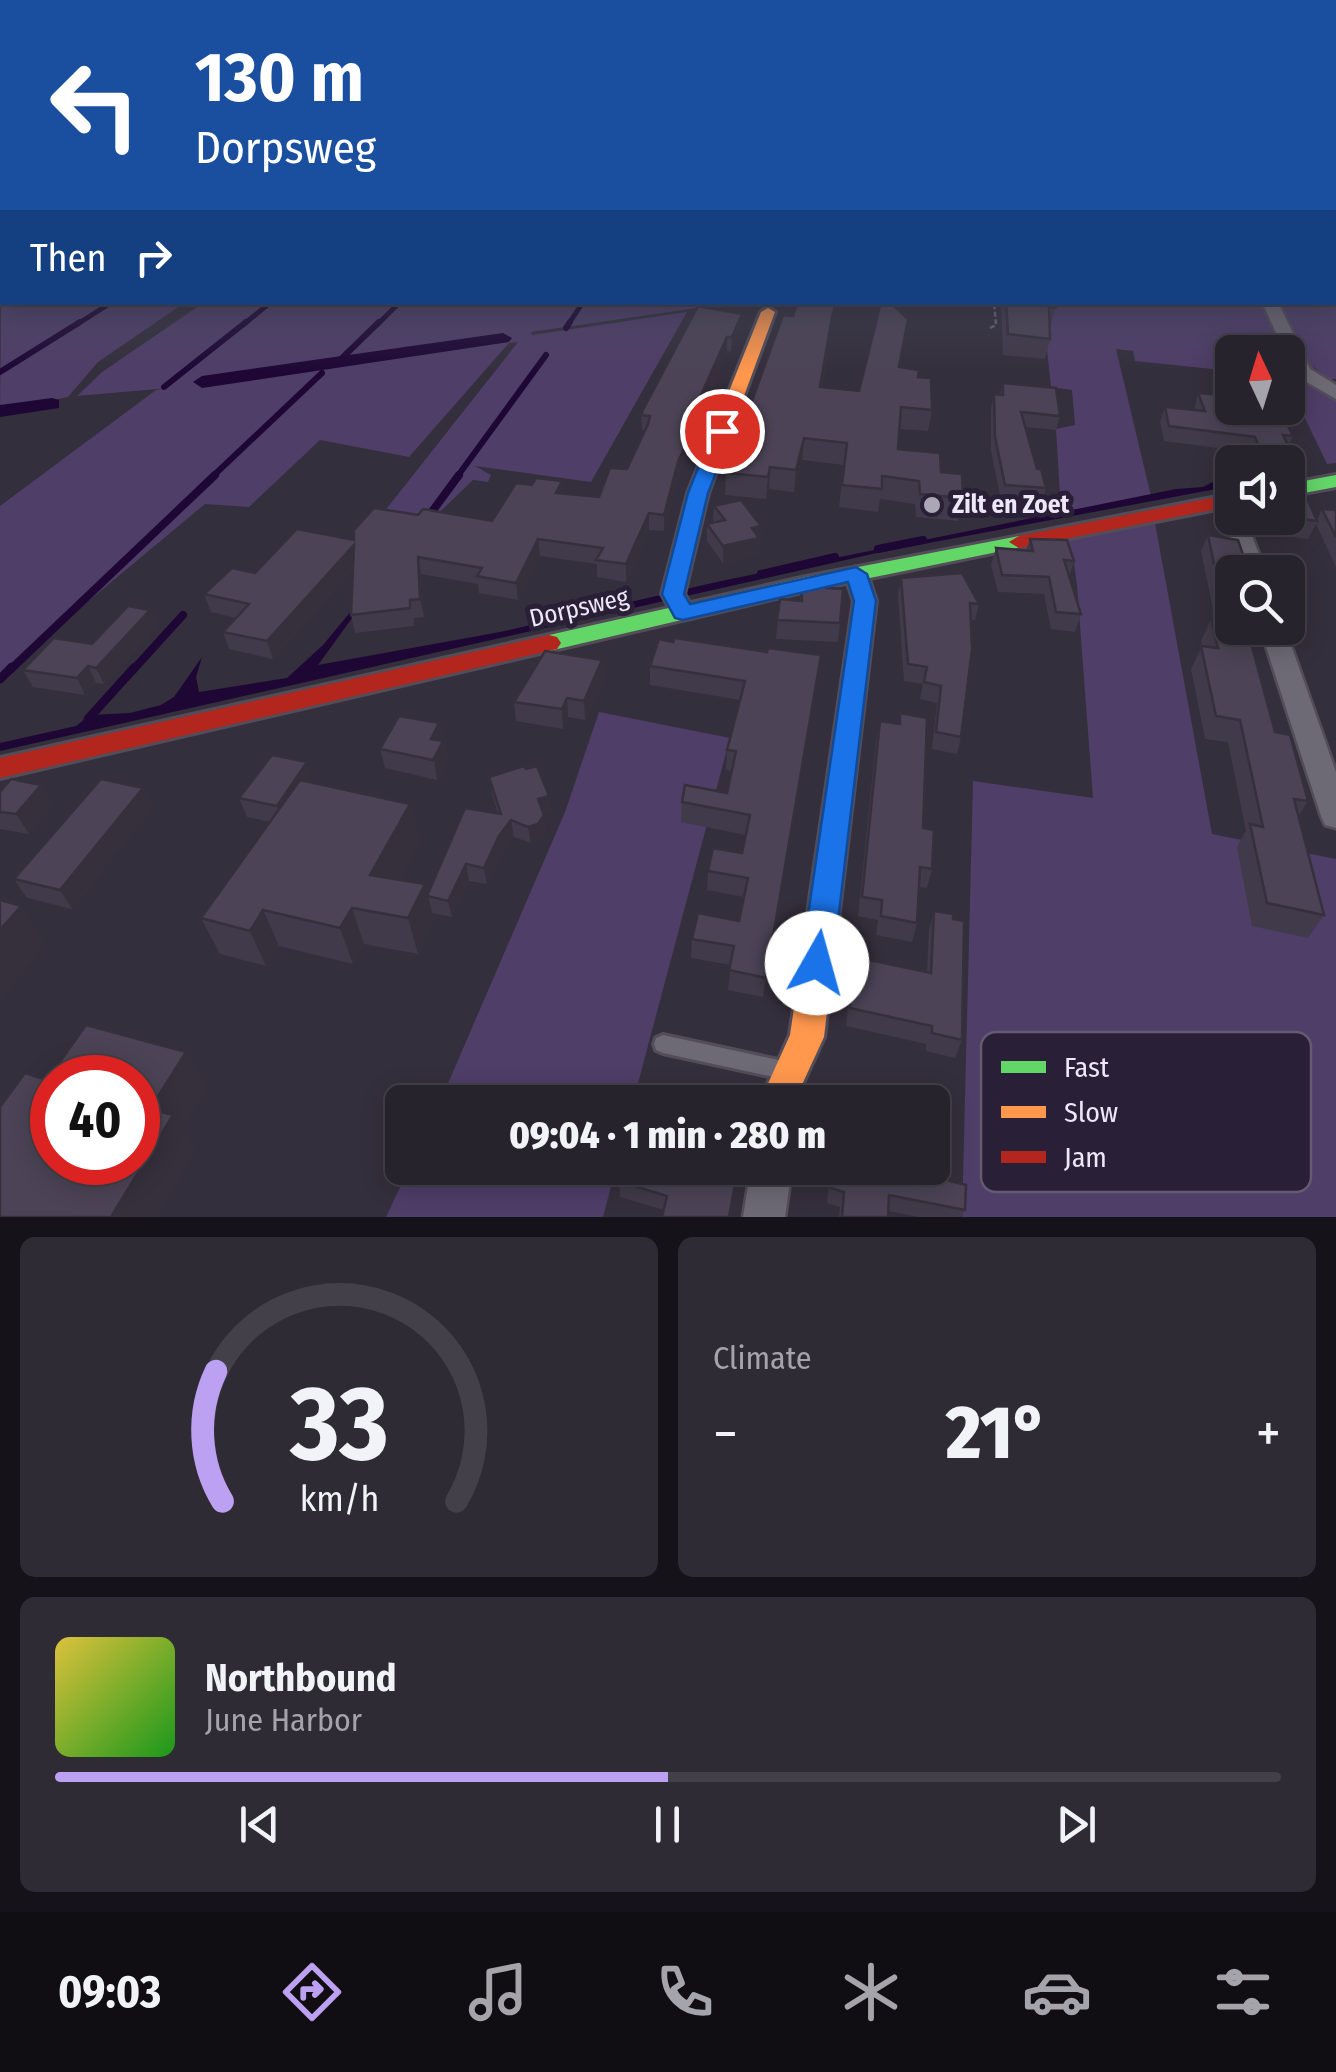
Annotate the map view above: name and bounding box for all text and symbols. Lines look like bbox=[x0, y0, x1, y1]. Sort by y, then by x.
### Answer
text: 130 m bbox=[195, 36, 364, 120]
icon: left bbox=[30, 40, 160, 170]
text: Dorpsweg bbox=[195, 121, 376, 175]
icon: right bbox=[126, 230, 181, 285]
text: Then bbox=[30, 235, 106, 281]
north arrow bbox=[1215, 335, 1305, 425]
map controls bbox=[1215, 335, 1305, 645]
pin bbox=[680, 389, 765, 474]
icon: arrive bbox=[695, 404, 750, 459]
button: sound bbox=[1215, 445, 1305, 535]
place label: Zilt en Zoet bbox=[952, 490, 1070, 520]
marker: Zilt en Zoet bbox=[921, 494, 943, 516]
button: search bbox=[1215, 555, 1305, 645]
street label: Dorpsweg bbox=[527, 582, 632, 634]
position arrow bbox=[765, 911, 869, 1015]
legend bbox=[981, 1032, 1311, 1192]
text: Fast bbox=[1064, 1051, 1110, 1084]
speed limit sign: 40 bbox=[30, 1055, 160, 1185]
text: Slow bbox=[1064, 1096, 1118, 1129]
text: 09:04 · 1 min · 280 m bbox=[509, 1112, 826, 1158]
text: Jam bbox=[1064, 1141, 1107, 1174]
text: Climate bbox=[713, 1339, 812, 1377]
text: 33 bbox=[289, 1362, 388, 1487]
text: 21° bbox=[946, 1388, 1048, 1478]
text: − bbox=[713, 1401, 738, 1467]
text: + bbox=[1256, 1401, 1281, 1467]
text: km/h bbox=[299, 1478, 379, 1520]
text: Northbound bbox=[205, 1655, 397, 1701]
text: June Harbor bbox=[205, 1701, 362, 1739]
icon: previous bbox=[232, 1797, 287, 1852]
icon: pause bbox=[640, 1797, 695, 1852]
icon: next bbox=[1049, 1797, 1104, 1852]
icon: directions bbox=[277, 1957, 347, 2027]
icon: music bbox=[463, 1957, 533, 2027]
icon: phone bbox=[650, 1957, 720, 2027]
icon: climate bbox=[836, 1957, 906, 2027]
icon: car bbox=[1022, 1957, 1092, 2027]
icon: filters bbox=[1208, 1957, 1278, 2027]
text: 09:03 bbox=[58, 1965, 161, 2019]

